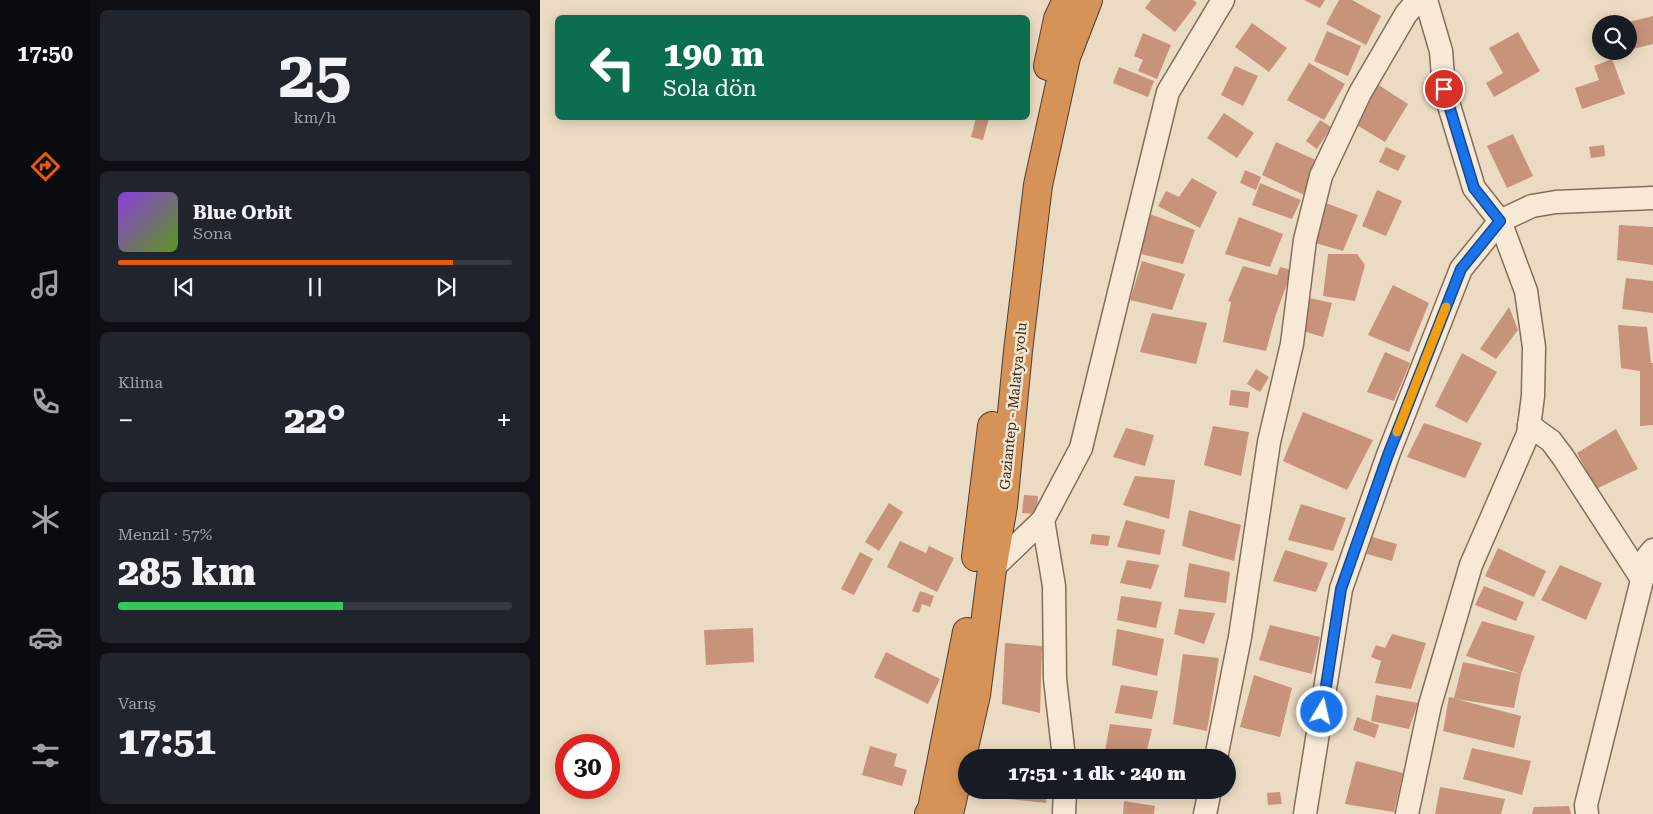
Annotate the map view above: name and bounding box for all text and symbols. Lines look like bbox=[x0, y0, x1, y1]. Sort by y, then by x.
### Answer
map controls bbox=[1592, 15, 1637, 60]
button: search bbox=[1592, 15, 1637, 60]
text: 190 m bbox=[663, 34, 764, 75]
icon: left bbox=[580, 35, 645, 100]
text: 25 bbox=[279, 37, 351, 113]
text: 17:50 bbox=[17, 41, 73, 66]
pin bbox=[1423, 68, 1465, 110]
icon: arrive bbox=[1430, 75, 1458, 103]
text: Sola dön bbox=[663, 76, 757, 101]
text: km/h bbox=[294, 108, 336, 127]
icon: directions bbox=[28, 149, 63, 184]
text: Blue Orbit bbox=[193, 201, 292, 224]
text: Sona bbox=[193, 224, 232, 243]
icon: music bbox=[28, 267, 63, 302]
icon: previous bbox=[170, 273, 198, 301]
icon: pause bbox=[301, 273, 329, 301]
icon: next bbox=[432, 273, 460, 301]
street label: Gaziantep - Malatya yolu bbox=[996, 321, 1030, 491]
text: Klima bbox=[118, 373, 163, 392]
icon: phone bbox=[28, 384, 63, 419]
text: 22° bbox=[284, 398, 346, 442]
text: − bbox=[118, 404, 134, 437]
text: + bbox=[496, 404, 512, 437]
icon: climate bbox=[28, 502, 63, 537]
text: Menzil · 57% bbox=[118, 525, 212, 544]
text: 285 km bbox=[118, 550, 256, 594]
icon: car bbox=[28, 620, 63, 655]
position arrow bbox=[1295, 685, 1347, 737]
text: Varış bbox=[118, 694, 156, 713]
text: 17:51 bbox=[118, 719, 216, 763]
speed limit sign: 30 bbox=[555, 734, 620, 799]
icon: filters bbox=[28, 738, 63, 773]
text: 17:51 · 1 dk · 240 m bbox=[1008, 762, 1186, 785]

